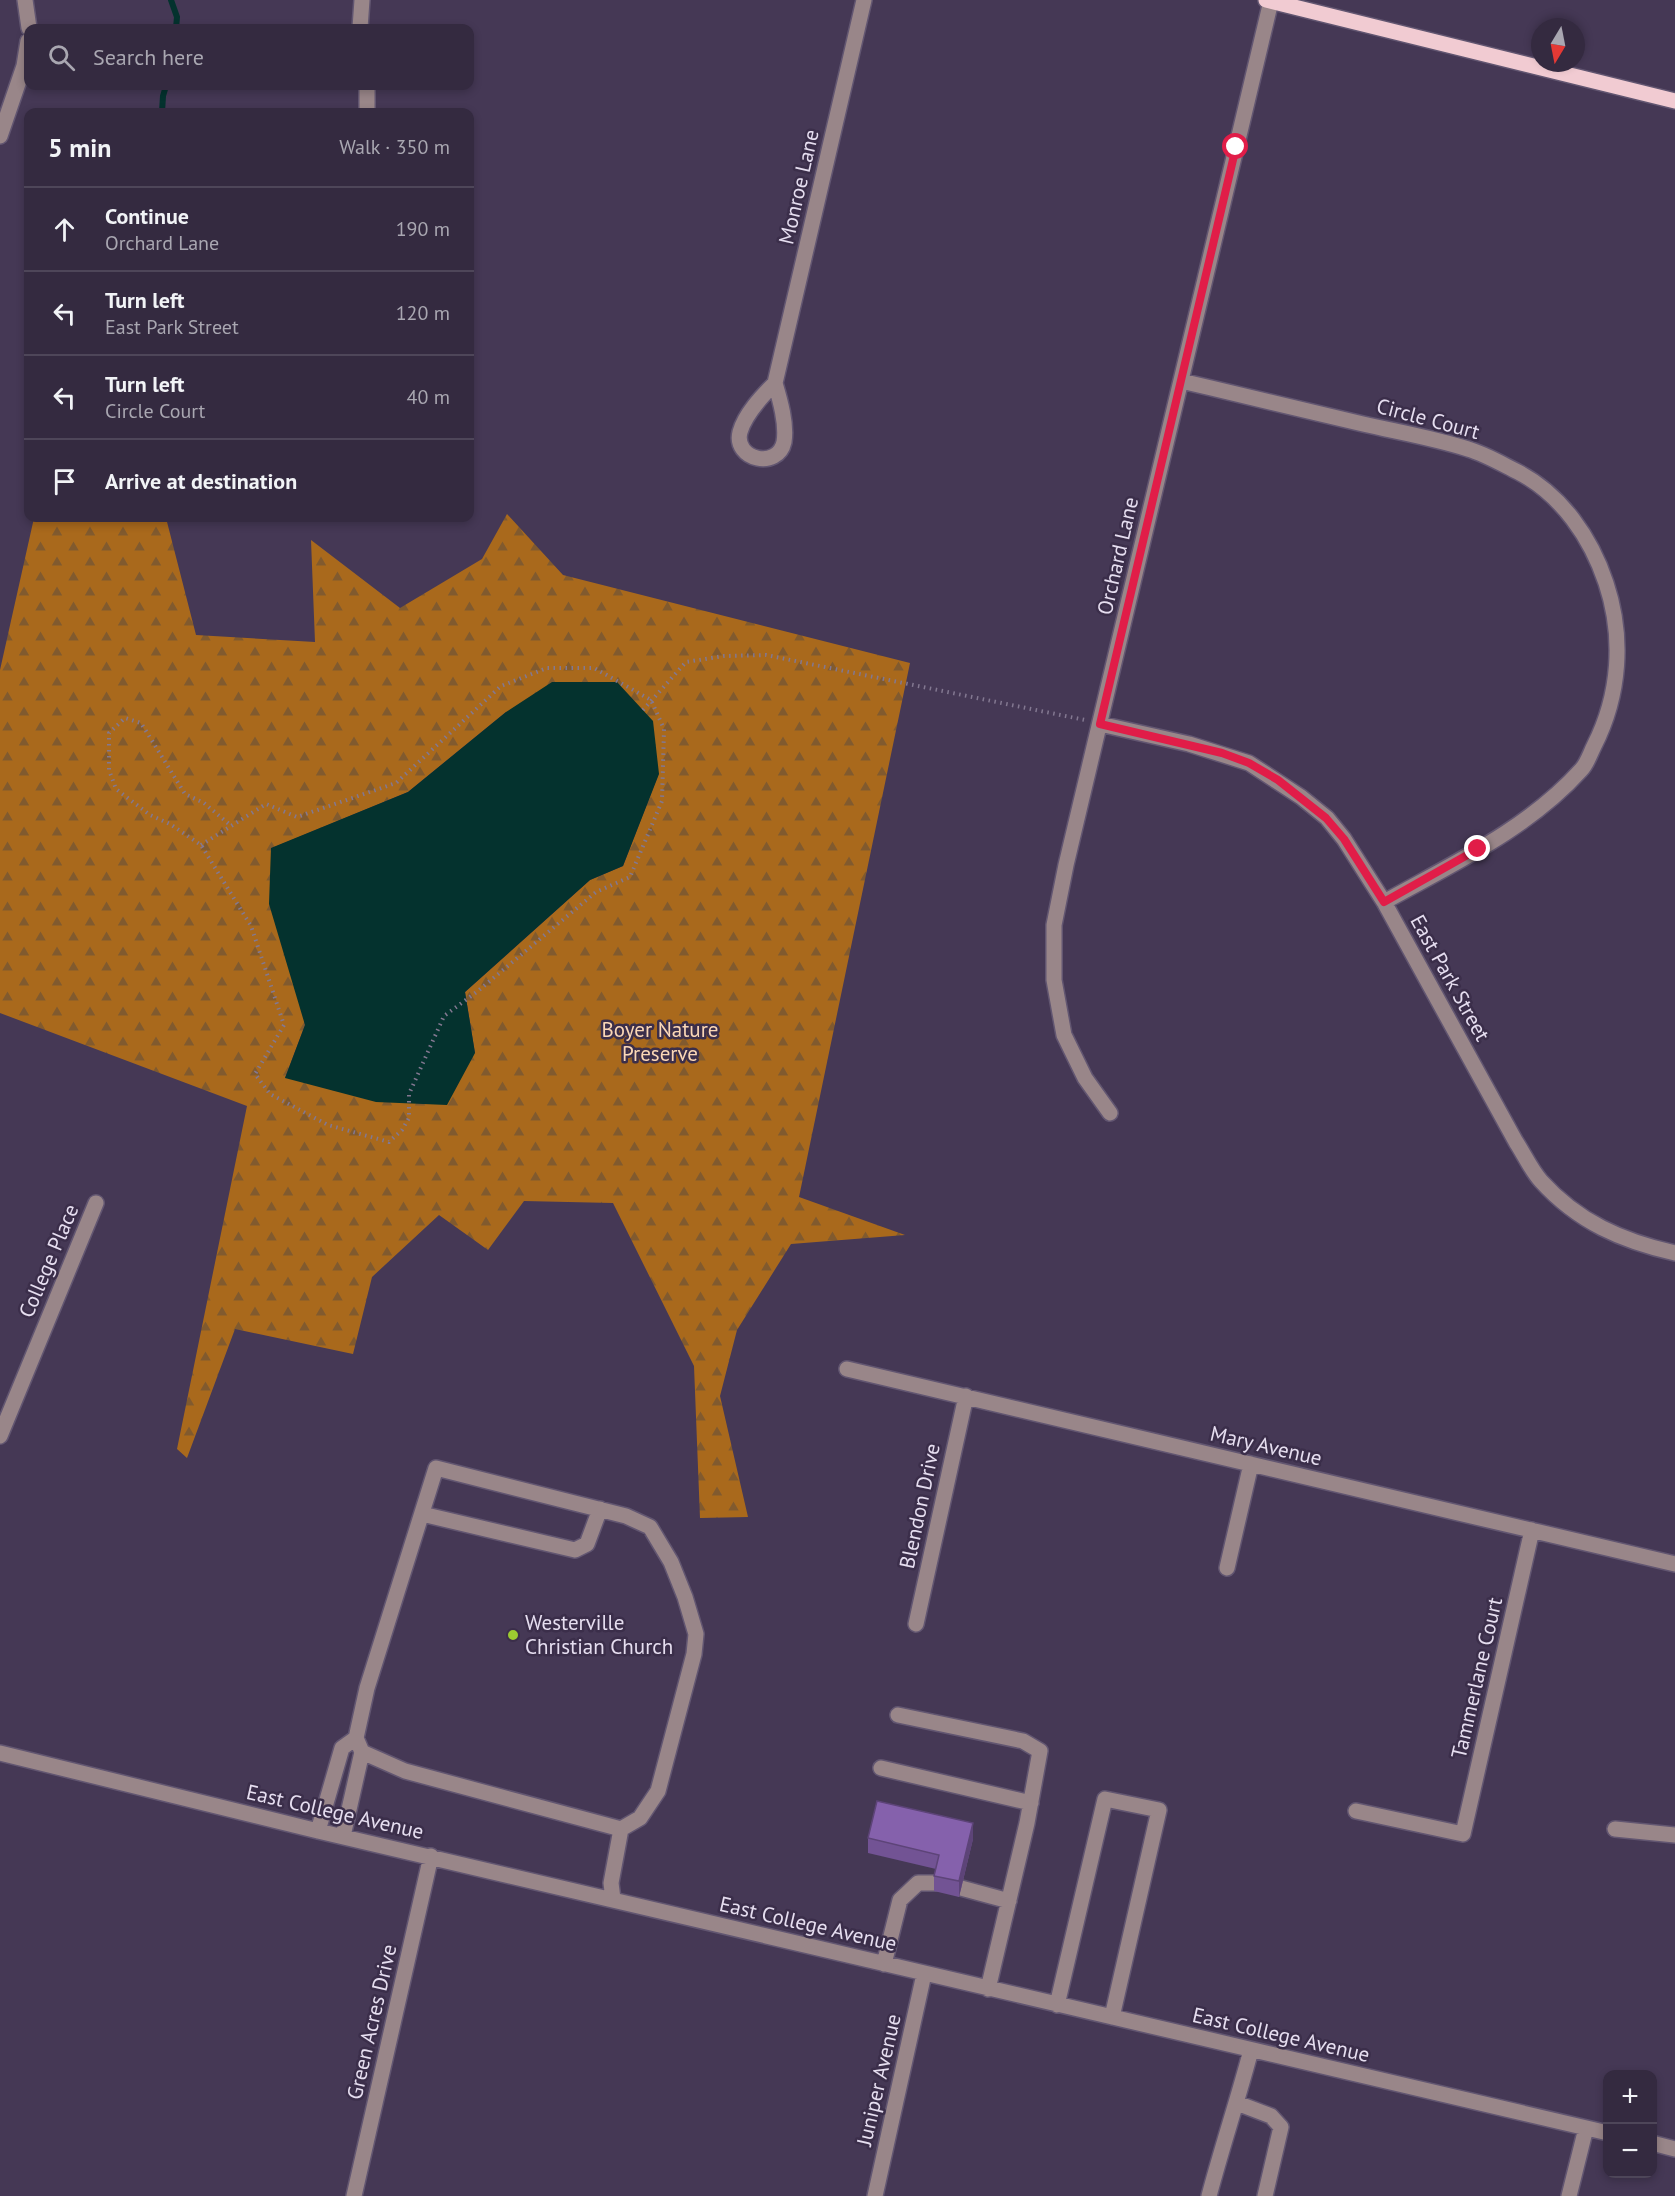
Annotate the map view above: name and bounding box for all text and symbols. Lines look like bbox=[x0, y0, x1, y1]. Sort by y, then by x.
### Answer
north arrow bbox=[1531, 18, 1585, 72]
search box bbox=[24, 24, 474, 90]
icon: search bbox=[45, 41, 78, 74]
text: Search here bbox=[93, 43, 204, 71]
street label: Monroe Lane bbox=[772, 127, 825, 247]
text: 5 min bbox=[48, 131, 111, 164]
route start bbox=[1222, 133, 1248, 159]
text: Walk · 350 m bbox=[339, 134, 450, 160]
text: Continue bbox=[105, 202, 189, 230]
icon: ahead bbox=[48, 213, 81, 246]
text: 190 m bbox=[396, 216, 450, 242]
text: Orchard Lane bbox=[105, 230, 219, 256]
text: Turn left bbox=[105, 286, 185, 314]
icon: left bbox=[48, 297, 81, 330]
text: 120 m bbox=[396, 300, 450, 326]
text: East Park Street bbox=[105, 314, 239, 340]
text: Turn left bbox=[105, 370, 185, 398]
icon: left bbox=[48, 381, 81, 414]
text: 40 m bbox=[407, 384, 450, 410]
street label: Circle Court bbox=[1374, 392, 1483, 445]
text: Circle Court bbox=[105, 398, 205, 424]
icon: arrive bbox=[48, 465, 81, 498]
text: Arrive at destination bbox=[105, 467, 297, 495]
street label: Orchard Lane bbox=[1091, 494, 1144, 617]
route end bbox=[1464, 835, 1490, 861]
street label: East Park Street bbox=[1405, 910, 1496, 1046]
park label: Boyer Nature Preserve bbox=[601, 1016, 719, 1067]
street label: College Place bbox=[13, 1200, 85, 1322]
street label: Mary Avenue bbox=[1208, 1420, 1325, 1471]
street label: Blendon Drive bbox=[893, 1441, 946, 1571]
street label: Tammerlane Court bbox=[1445, 1595, 1508, 1761]
place label: Westerville Christian Church bbox=[525, 1609, 673, 1660]
marker: Westerville Christian Church bbox=[506, 1628, 520, 1642]
street label: East College Avenue bbox=[244, 1778, 426, 1845]
street label: East College Avenue bbox=[717, 1890, 899, 1957]
street label: Green Acres Drive bbox=[341, 1942, 402, 2102]
street label: East College Avenue bbox=[1190, 2001, 1372, 2068]
street label: Juniper Avenue bbox=[850, 2011, 907, 2149]
map controls bbox=[1603, 2070, 1657, 2178]
button: + bbox=[1603, 2070, 1657, 2124]
button: − bbox=[1603, 2124, 1657, 2178]

